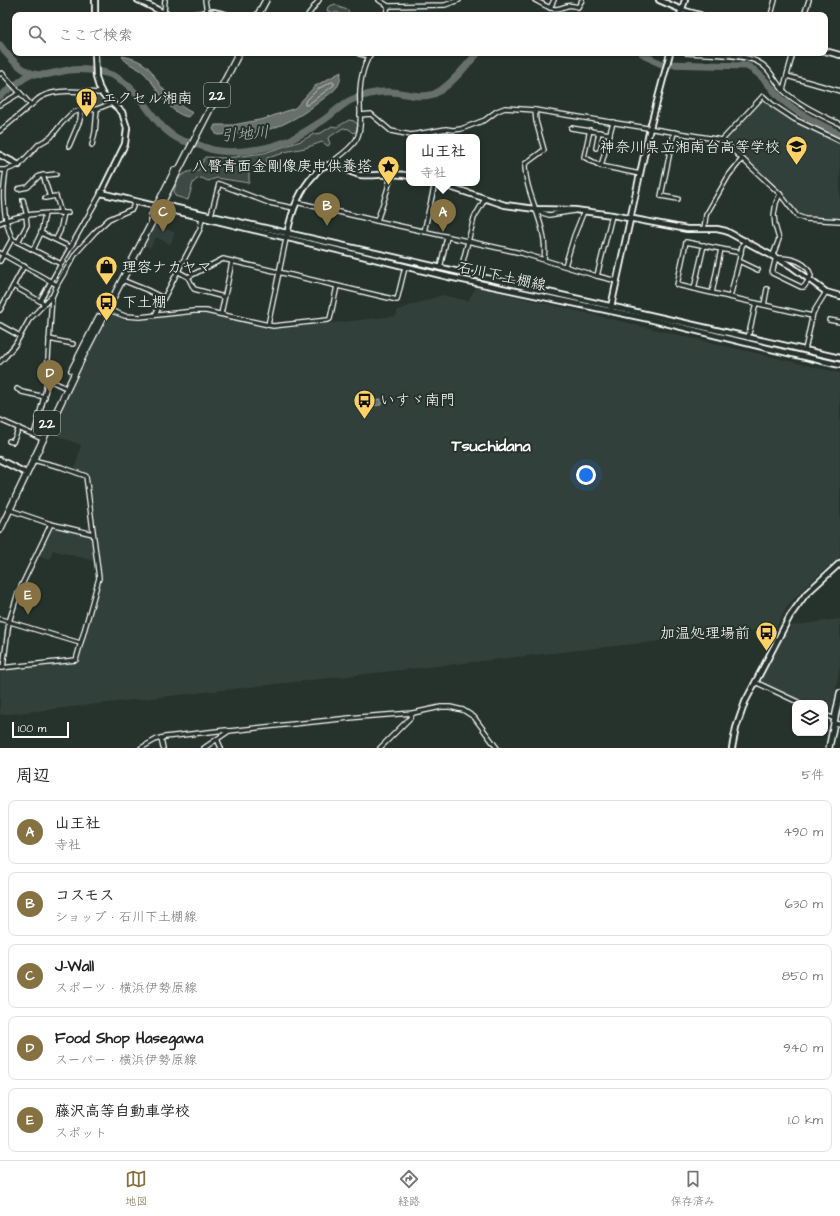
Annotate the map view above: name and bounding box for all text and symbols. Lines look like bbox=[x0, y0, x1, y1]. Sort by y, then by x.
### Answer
search box bbox=[12, 12, 828, 56]
icon: search bbox=[26, 23, 48, 45]
text: ここで検索 bbox=[58, 25, 133, 46]
road number: 22 bbox=[204, 83, 230, 107]
building icon: エクセル湘南 bbox=[74, 85, 100, 118]
place label: エクセル湘南 bbox=[102, 88, 193, 109]
water label: 引地川 bbox=[220, 121, 270, 147]
popup bbox=[406, 134, 480, 186]
school or university icon: 神奈川県立湘南台高等学校 bbox=[783, 134, 809, 167]
place label: 神奈川県立湘南台高等学校 bbox=[600, 137, 780, 158]
text: 山王社 bbox=[420, 141, 466, 162]
place icon: 八臀青面金剛像庚申供養塔 bbox=[375, 153, 401, 186]
place label: 八臀青面金剛像庚申供養塔 bbox=[192, 156, 372, 177]
text: 寺社 bbox=[420, 164, 447, 182]
pin: B bbox=[314, 193, 340, 226]
pin: C bbox=[150, 199, 176, 232]
pin: A bbox=[430, 199, 456, 232]
shop icon: 理容ナカヤマ bbox=[94, 254, 120, 287]
place label: 理容ナカヤマ bbox=[122, 257, 212, 278]
street label: 石川下土棚線 bbox=[456, 257, 548, 296]
bus stop icon: 下土棚 bbox=[93, 289, 119, 322]
place label: 下土棚 bbox=[122, 292, 167, 313]
pin: D bbox=[37, 360, 63, 393]
bus stop icon: いすゞ南門 bbox=[351, 387, 377, 420]
place label: いすゞ南門 bbox=[380, 390, 455, 411]
road number: 22 bbox=[34, 411, 60, 435]
district label: Tsuchidana bbox=[450, 435, 531, 457]
your location bbox=[576, 465, 596, 485]
pin: E bbox=[15, 582, 41, 615]
bus stop icon: 加温処理場前 bbox=[753, 620, 779, 653]
place label: 加温処理場前 bbox=[660, 623, 750, 644]
map controls bbox=[792, 700, 828, 736]
button: layers bbox=[792, 700, 828, 736]
scale bar bbox=[12, 720, 69, 739]
text: 100 m bbox=[18, 721, 46, 736]
text: 周辺 bbox=[16, 764, 50, 788]
text: 5件 bbox=[802, 766, 824, 784]
text: 山王社 bbox=[55, 813, 100, 834]
text: A bbox=[26, 823, 34, 841]
text: 490 m bbox=[783, 823, 823, 841]
text: 寺社 bbox=[55, 836, 81, 854]
text: コスモス bbox=[55, 885, 114, 906]
text: B bbox=[25, 895, 35, 913]
text: 630 m bbox=[785, 895, 823, 913]
text: ショップ · 石川下土棚線 bbox=[55, 908, 197, 926]
text: J-Wall bbox=[55, 956, 94, 977]
text: C bbox=[25, 967, 35, 985]
text: 850 m bbox=[782, 967, 823, 985]
text: スポーツ · 横浜伊勢原線 bbox=[55, 979, 197, 997]
text: Food Shop Hasegawa bbox=[55, 1028, 203, 1049]
text: D bbox=[26, 1039, 34, 1057]
text: 940 m bbox=[783, 1039, 823, 1057]
text: スーパー · 横浜伊勢原線 bbox=[55, 1051, 197, 1069]
text: 藤沢高等自動車学校 bbox=[55, 1101, 190, 1122]
text: E bbox=[26, 1111, 34, 1129]
text: 1.0 km bbox=[788, 1111, 823, 1129]
text: スポット bbox=[55, 1124, 107, 1142]
tab: 地図 bbox=[125, 1168, 147, 1209]
tab: 経路 bbox=[398, 1168, 420, 1209]
tab: 保存済み bbox=[671, 1168, 715, 1209]

